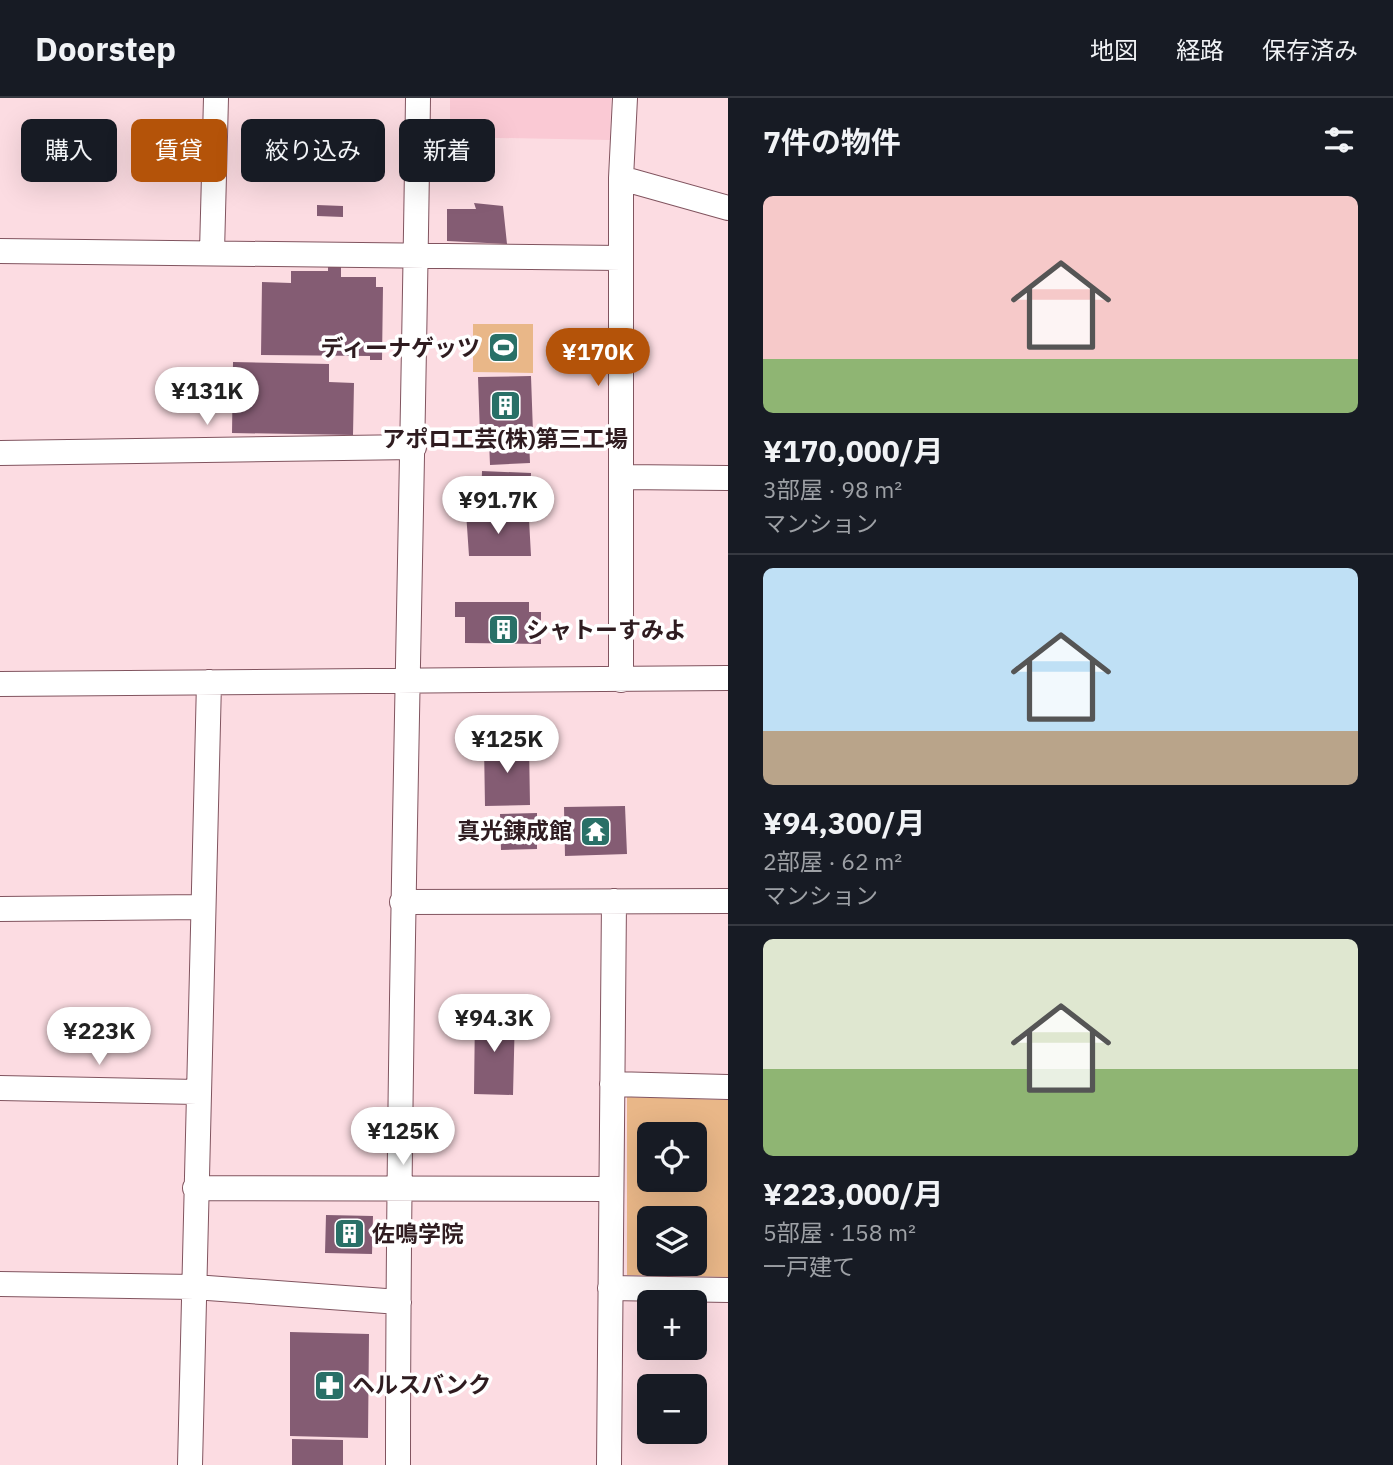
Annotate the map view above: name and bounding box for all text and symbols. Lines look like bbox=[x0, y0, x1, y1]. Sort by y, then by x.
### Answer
text: Doorstep bbox=[35, 27, 176, 70]
text: 地図 bbox=[1090, 34, 1138, 66]
text: 経路 bbox=[1176, 34, 1224, 66]
text: 保存済み bbox=[1262, 34, 1358, 66]
chip: 購入 bbox=[21, 119, 117, 182]
chip: 賃貸 bbox=[131, 119, 227, 182]
chip: 絞り込み bbox=[241, 119, 385, 182]
chip: 新着 bbox=[399, 119, 495, 182]
icon: filters bbox=[1320, 121, 1358, 159]
text: 7件の物件 bbox=[763, 122, 901, 161]
icon: home bbox=[998, 242, 1124, 368]
pin: ¥170K bbox=[549, 328, 647, 388]
sports icon: ディーナゲッツ bbox=[486, 331, 520, 365]
place label: ディーナゲッツ bbox=[321, 332, 480, 362]
text: ¥170K bbox=[562, 336, 634, 366]
pin: ¥131K bbox=[158, 368, 256, 427]
text: ¥131K bbox=[171, 375, 243, 405]
building icon: アポロ工芸(株)第三工場 bbox=[488, 388, 522, 422]
place label: アポロ工芸(株)第三工場 bbox=[382, 423, 628, 453]
text: ¥170,000/月 bbox=[763, 431, 944, 470]
text: 3部屋 · 98 m² bbox=[763, 474, 902, 504]
pin: ¥91.7K bbox=[441, 476, 555, 536]
text: ¥91.7K bbox=[458, 484, 538, 514]
text: マンション bbox=[763, 508, 878, 538]
building icon: シャトーすみよ bbox=[486, 613, 520, 647]
place label: シャトーすみよ bbox=[526, 614, 687, 644]
icon: home bbox=[998, 614, 1124, 740]
pin: ¥125K bbox=[458, 716, 556, 775]
text: ¥125K bbox=[471, 723, 543, 753]
text: ¥94,300/月 bbox=[763, 803, 926, 842]
temple icon: 真光錬成館 bbox=[578, 814, 612, 848]
place label: 真光錬成館 bbox=[457, 815, 572, 845]
text: 2部屋 · 62 m² bbox=[763, 846, 902, 876]
text: マンション bbox=[763, 880, 878, 910]
icon: home bbox=[998, 985, 1124, 1111]
pin: ¥94.3K bbox=[437, 995, 551, 1054]
text: ¥94.3K bbox=[454, 1002, 534, 1032]
pin: ¥223K bbox=[50, 1007, 148, 1067]
text: ¥223K bbox=[63, 1015, 135, 1045]
pin: ¥125K bbox=[354, 1108, 452, 1167]
text: ¥125K bbox=[367, 1115, 439, 1145]
map controls bbox=[637, 1122, 707, 1444]
button: locate bbox=[637, 1122, 707, 1192]
text: ¥223,000/月 bbox=[763, 1174, 944, 1213]
button: layers bbox=[637, 1206, 707, 1276]
building icon: 佐鳴学院 bbox=[332, 1217, 366, 1251]
text: 5部屋 · 158 m² bbox=[763, 1217, 916, 1247]
place label: 佐鳴学院 bbox=[372, 1218, 464, 1248]
text: 一戸建て bbox=[763, 1251, 855, 1281]
button: + bbox=[637, 1290, 707, 1360]
pharmacy icon: ヘルスバンク bbox=[312, 1368, 346, 1402]
place label: ヘルスバンク bbox=[352, 1369, 491, 1399]
button: − bbox=[637, 1374, 707, 1444]

